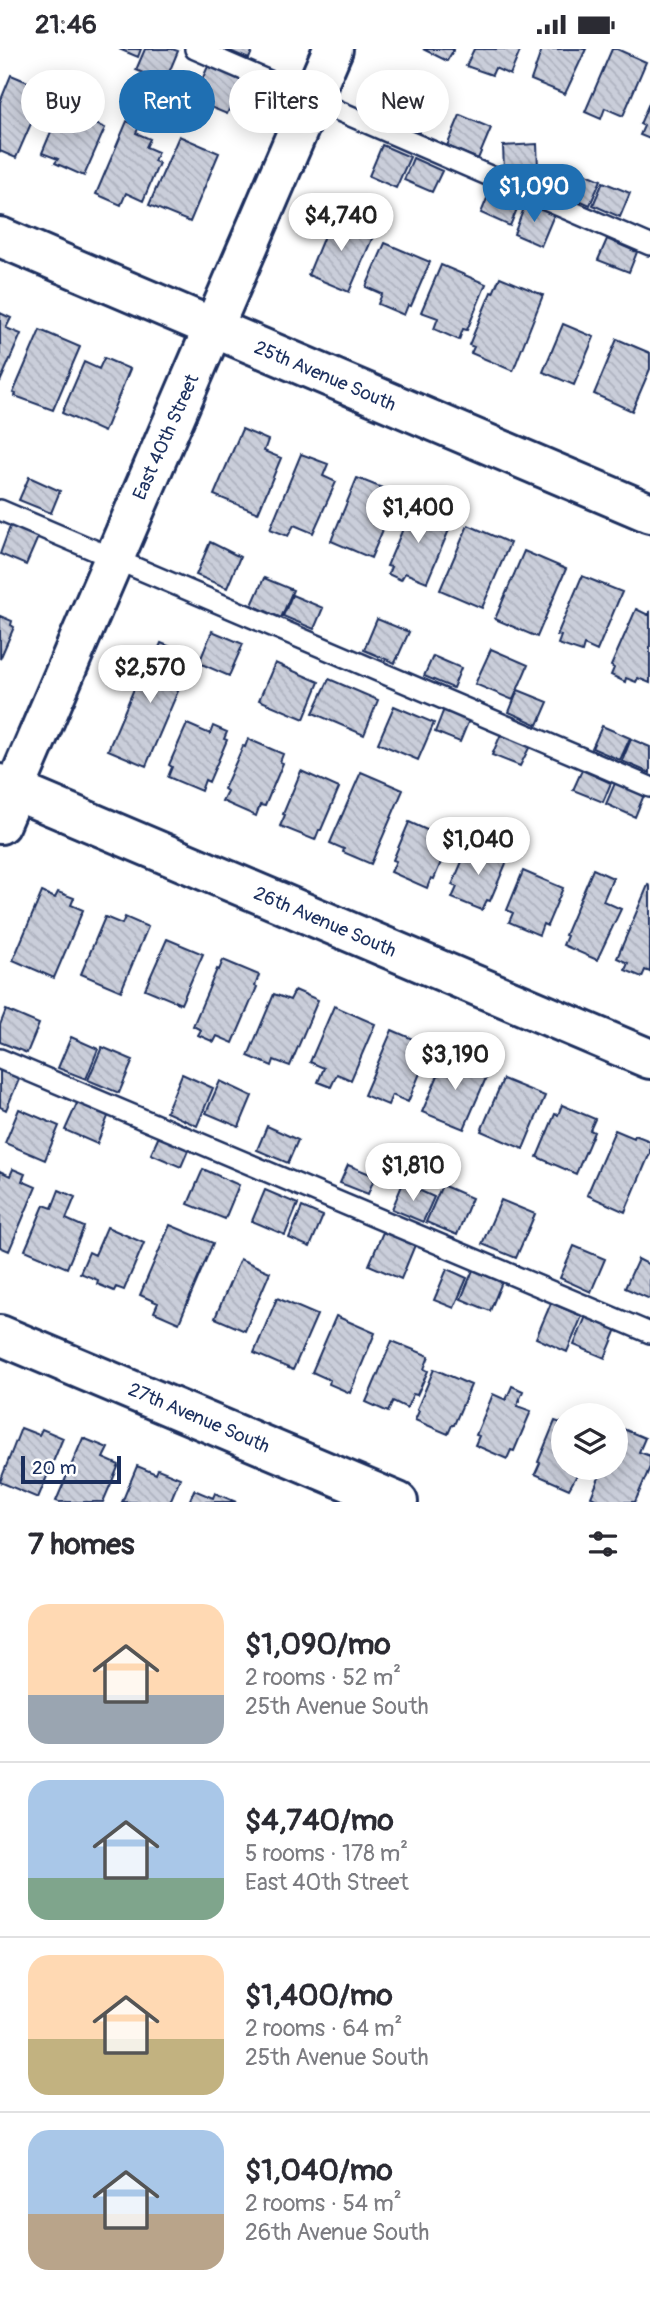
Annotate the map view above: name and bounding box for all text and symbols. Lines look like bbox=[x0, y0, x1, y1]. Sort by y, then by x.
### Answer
text: 21:46 bbox=[35, 9, 97, 41]
chip: Buy bbox=[21, 70, 105, 133]
chip: Rent bbox=[119, 70, 215, 133]
chip: Filters bbox=[229, 70, 342, 133]
chip: New bbox=[356, 70, 449, 133]
pin: $1,090 bbox=[477, 165, 591, 224]
text: $1,090 bbox=[499, 172, 569, 201]
pin: $4,740 bbox=[284, 193, 398, 253]
text: $4,740 bbox=[305, 201, 377, 230]
street label: 25th Avenue South bbox=[251, 335, 400, 417]
street label: East 40th Street bbox=[128, 370, 205, 504]
pin: $1,400 bbox=[361, 485, 475, 545]
text: $1,400 bbox=[382, 493, 454, 522]
pin: $2,570 bbox=[93, 645, 207, 705]
text: $2,570 bbox=[114, 653, 186, 682]
pin: $1,040 bbox=[421, 817, 535, 877]
text: $1,040 bbox=[442, 825, 514, 854]
street label: 26th Avenue South bbox=[250, 881, 400, 963]
pin: $3,190 bbox=[398, 1033, 512, 1092]
text: $3,190 bbox=[421, 1040, 489, 1069]
pin: $1,810 bbox=[356, 1143, 470, 1203]
text: $1,810 bbox=[381, 1151, 445, 1180]
street label: 27th Avenue South bbox=[125, 1377, 273, 1459]
map controls bbox=[551, 1403, 628, 1480]
button: layers bbox=[551, 1403, 628, 1480]
scale bar bbox=[21, 1453, 121, 1485]
text: 20 m bbox=[32, 1456, 77, 1480]
icon: filters bbox=[584, 1525, 622, 1563]
text: 7 homes bbox=[28, 1526, 135, 1563]
text: $1,090/mo bbox=[245, 1626, 391, 1663]
icon: home bbox=[84, 1632, 168, 1716]
text: 2 rooms · 52 m² bbox=[245, 1663, 401, 1692]
text: 25th Avenue South bbox=[245, 1692, 428, 1721]
text: $4,740/mo bbox=[245, 1802, 394, 1839]
icon: home bbox=[84, 1808, 168, 1892]
text: 5 rooms · 178 m² bbox=[245, 1839, 408, 1868]
text: East 40th Street bbox=[245, 1868, 409, 1897]
text: $1,400/mo bbox=[245, 1977, 393, 2014]
icon: home bbox=[84, 1983, 168, 2067]
text: 2 rooms · 64 m² bbox=[245, 2014, 402, 2043]
text: 25th Avenue South bbox=[245, 2043, 428, 2072]
text: $1,040/mo bbox=[245, 2152, 393, 2189]
icon: home bbox=[84, 2158, 168, 2242]
text: 2 rooms · 54 m² bbox=[245, 2189, 402, 2218]
text: 26th Avenue South bbox=[245, 2218, 429, 2247]

